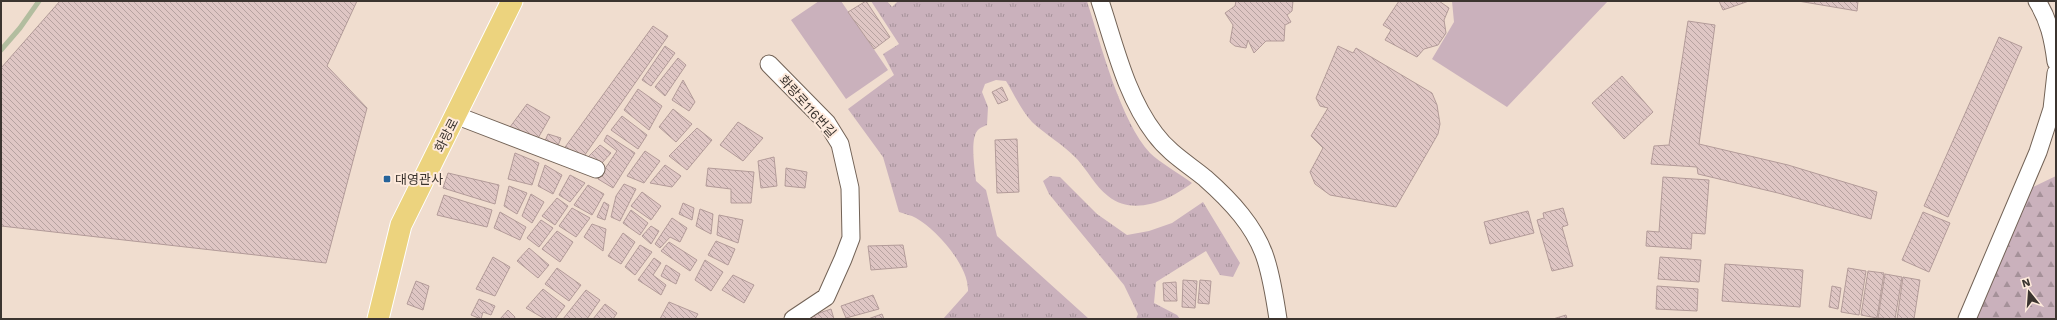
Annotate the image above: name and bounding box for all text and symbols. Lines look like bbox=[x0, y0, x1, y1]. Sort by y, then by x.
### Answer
street label: 화랑로116번길 bbox=[776, 72, 839, 140]
street label: 화랑로 bbox=[432, 116, 461, 155]
place label: 대영관사 bbox=[395, 172, 443, 187]
marker: 대영관사 bbox=[382, 174, 392, 184]
north arrow bbox=[2009, 272, 2049, 312]
text: N bbox=[2020, 276, 2032, 290]

